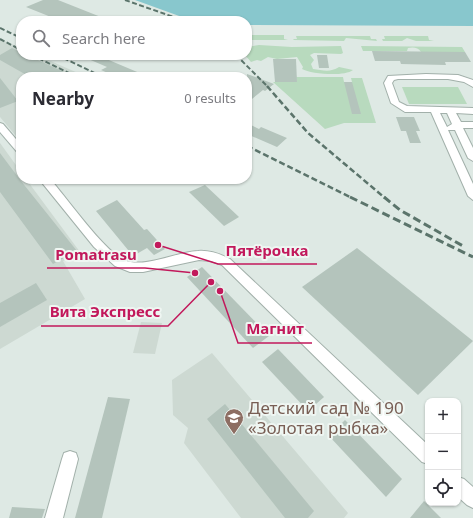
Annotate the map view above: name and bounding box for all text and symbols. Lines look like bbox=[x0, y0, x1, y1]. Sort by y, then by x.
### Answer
search box bbox=[16, 16, 252, 60]
icon: search bbox=[30, 27, 52, 49]
text: Search here bbox=[62, 28, 145, 48]
text: Nearby bbox=[32, 87, 94, 110]
text: 0 results bbox=[184, 89, 236, 107]
callout: Пятёрочка bbox=[218, 237, 317, 264]
text: Пятёрочка bbox=[226, 240, 308, 260]
callout: Pomatrasu bbox=[47, 241, 145, 268]
text: Pomatrasu bbox=[55, 244, 137, 264]
callout: Вита Экспресс bbox=[41, 299, 168, 326]
text: Вита Экспресс bbox=[50, 301, 160, 321]
callout: Магнит bbox=[238, 316, 312, 343]
text: Магнит bbox=[246, 318, 304, 338]
place label: Детский сад № 190 «Золотая рыбка» bbox=[248, 396, 404, 439]
map controls bbox=[425, 398, 461, 506]
button: + bbox=[425, 398, 461, 434]
school or university icon: Детский сад № 190 «Золотая рыбка» bbox=[223, 407, 245, 435]
button: − bbox=[425, 434, 461, 470]
button: locate bbox=[425, 470, 461, 506]

